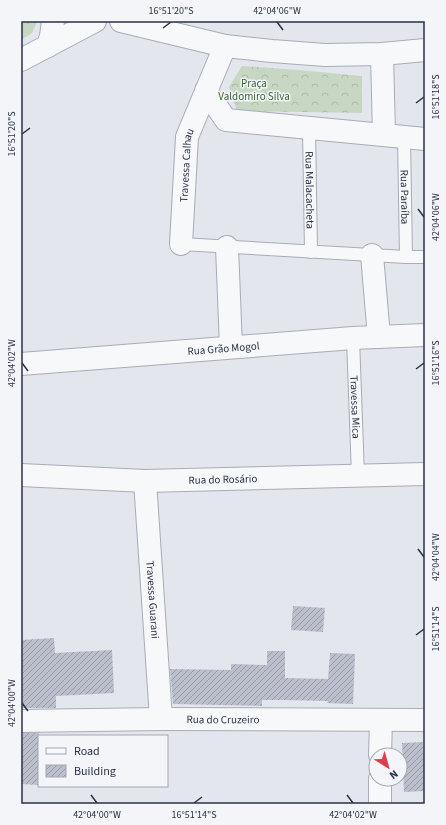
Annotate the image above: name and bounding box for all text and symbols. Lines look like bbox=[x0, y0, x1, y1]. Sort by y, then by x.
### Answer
text: 16°51'20"S bbox=[148, 4, 194, 18]
text: 42°04'06"W bbox=[253, 4, 301, 18]
text: 16°51'18"S bbox=[429, 74, 443, 120]
park label: Praça Valdomiro Silva bbox=[218, 76, 290, 104]
text: 16°51'20"S bbox=[5, 111, 19, 157]
street label: Travessa Calhau bbox=[176, 126, 198, 203]
street label: Rua Malacacheta bbox=[301, 151, 318, 229]
street label: Rua Paraíba bbox=[397, 170, 412, 224]
text: 42°04'06"W bbox=[429, 193, 443, 241]
street label: Rua Grão Mogol bbox=[187, 338, 260, 359]
text: 42°04'02"W bbox=[5, 339, 19, 387]
text: 16°51'16"S bbox=[429, 340, 443, 386]
street label: Travessa Mica bbox=[346, 375, 364, 439]
street label: Rua do Rosário bbox=[188, 471, 258, 488]
text: 42°04'04"W bbox=[429, 533, 443, 581]
street label: Travessa Guarani bbox=[142, 560, 163, 639]
text: 16°51'14"S bbox=[429, 606, 443, 652]
text: 42°04'00"W bbox=[5, 679, 19, 727]
street label: Rua do Cruzeiro bbox=[187, 712, 259, 727]
legend bbox=[38, 735, 168, 787]
text: Road bbox=[74, 743, 100, 760]
north arrow bbox=[368, 747, 408, 787]
text: Building bbox=[74, 763, 116, 780]
text: N bbox=[386, 766, 401, 783]
text: 42°04'00"W bbox=[73, 808, 121, 822]
text: 16°51'14"S bbox=[171, 808, 217, 822]
text: 42°04'02"W bbox=[329, 808, 377, 822]

